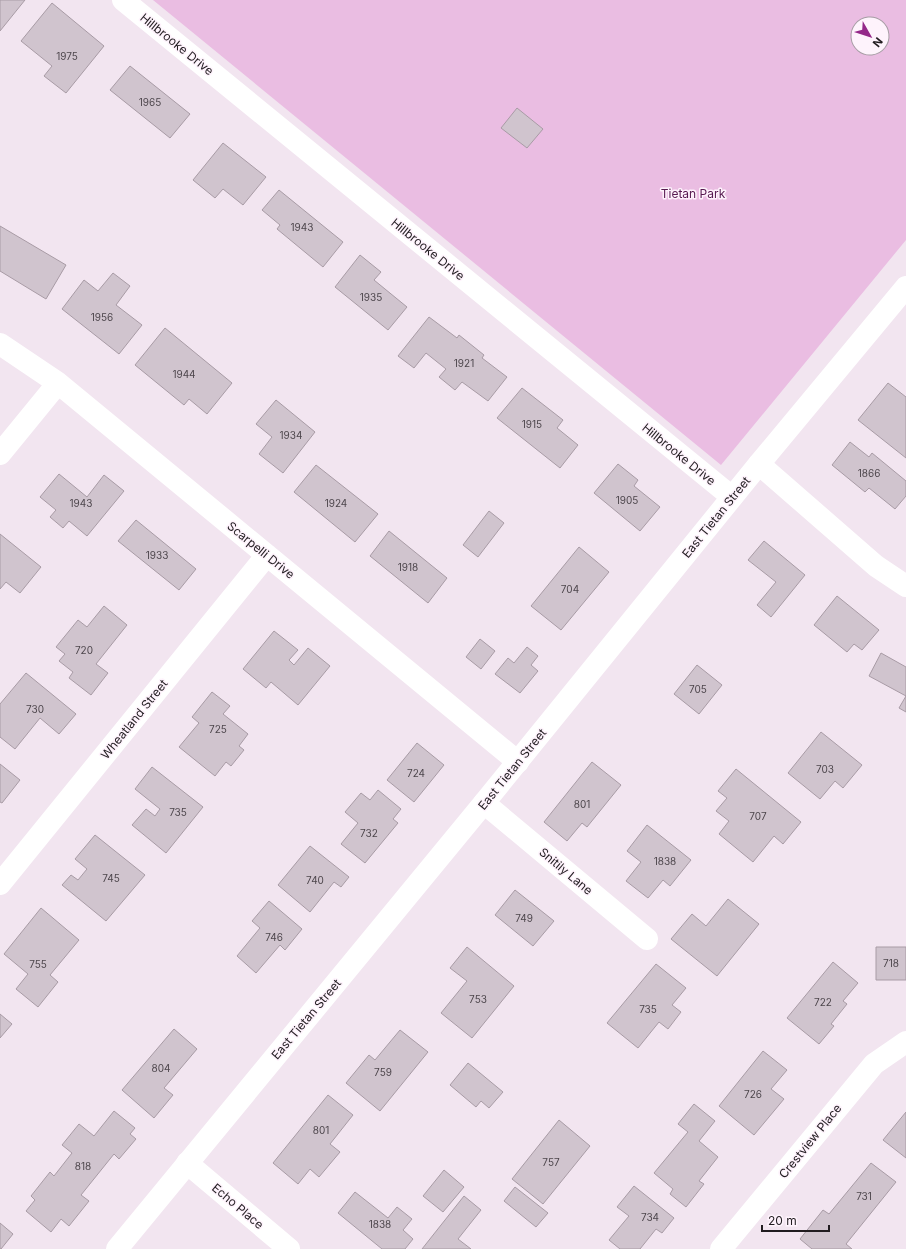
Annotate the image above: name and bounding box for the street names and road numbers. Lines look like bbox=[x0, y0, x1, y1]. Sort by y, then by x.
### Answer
street label: Hillbrooke Drive bbox=[137, 10, 217, 78]
street label: Hillbrooke Drive bbox=[388, 215, 468, 283]
street label: Hillbrooke Drive bbox=[639, 420, 719, 488]
street label: East Tietan Street bbox=[679, 473, 753, 561]
street label: Scarpelli Drive bbox=[224, 518, 298, 582]
street label: Wheatland Street bbox=[97, 676, 171, 762]
street label: East Tietan Street bbox=[475, 725, 549, 813]
street label: Snitily Lane bbox=[536, 844, 596, 898]
street label: East Tietan Street bbox=[268, 976, 344, 1062]
street label: Crestview Place bbox=[775, 1101, 845, 1181]
street label: Echo Place bbox=[209, 1180, 267, 1232]

